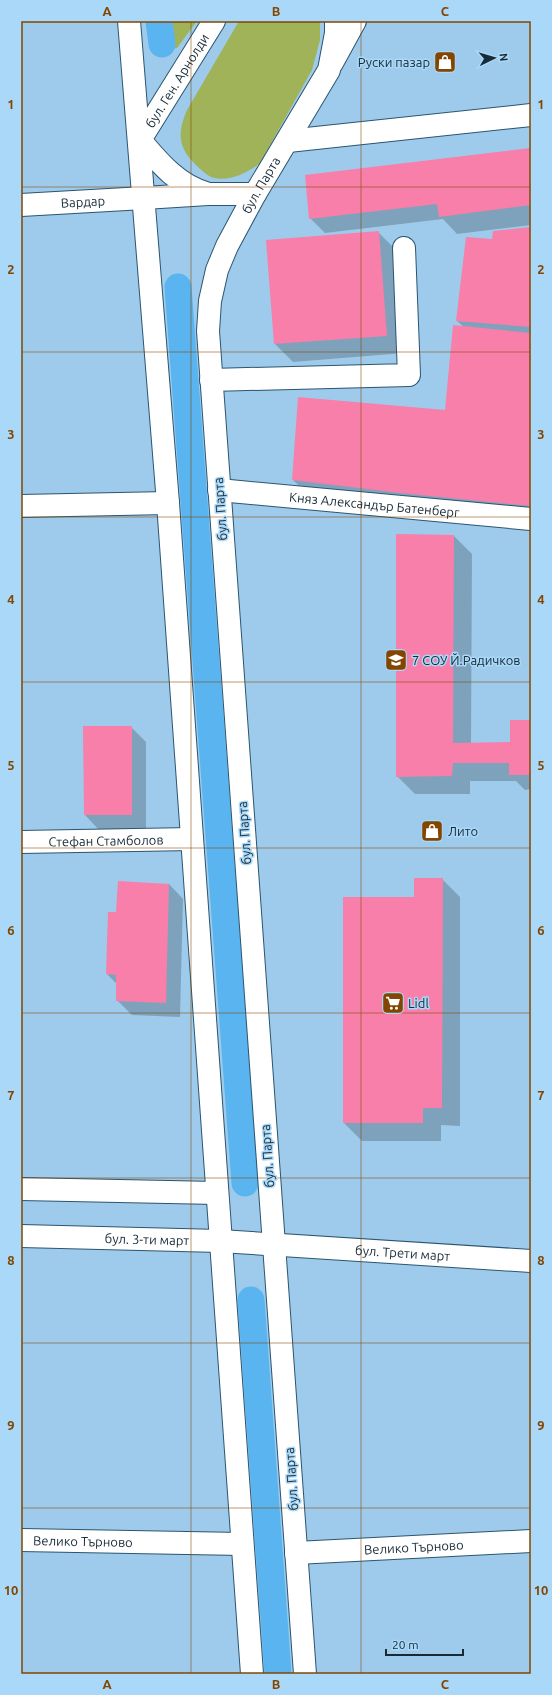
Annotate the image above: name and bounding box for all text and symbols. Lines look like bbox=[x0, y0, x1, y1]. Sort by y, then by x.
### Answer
text: A bbox=[102, 4, 112, 18]
text: B bbox=[272, 4, 281, 18]
text: C bbox=[441, 4, 450, 18]
street label: бул. Ген. Арнолди bbox=[143, 31, 211, 130]
north arrow bbox=[474, 38, 514, 78]
shop icon: Руски пазар bbox=[432, 49, 458, 75]
text: N bbox=[498, 53, 510, 62]
place label: Руски пазар bbox=[358, 55, 430, 69]
text: 1 bbox=[7, 97, 15, 111]
text: 1 bbox=[537, 97, 545, 111]
street label: бул. Парта bbox=[239, 154, 283, 216]
street label: Вардар bbox=[60, 193, 106, 210]
text: 2 bbox=[7, 262, 15, 276]
text: 2 bbox=[537, 262, 545, 276]
text: 3 bbox=[7, 427, 15, 441]
text: 3 bbox=[537, 427, 545, 441]
street label: бул. Парта bbox=[211, 477, 229, 541]
street label: Княз Александър Батенберг bbox=[289, 490, 461, 519]
text: 4 bbox=[7, 592, 15, 606]
text: 4 bbox=[537, 592, 545, 606]
school or university icon: 7 СОУ Й.Радичков bbox=[383, 647, 409, 673]
place label: 7 СОУ Й.Радичков bbox=[412, 653, 520, 667]
text: 5 bbox=[7, 758, 15, 772]
text: 5 bbox=[537, 758, 545, 772]
street label: бул. Парта bbox=[235, 801, 253, 865]
shop icon: Лито bbox=[419, 818, 445, 844]
place label: Лито bbox=[448, 824, 478, 838]
street label: Стефан Стамболов bbox=[48, 833, 164, 849]
text: 6 bbox=[7, 923, 15, 937]
text: 6 bbox=[537, 923, 545, 937]
supermarket icon: Lidl bbox=[380, 990, 406, 1016]
place label: Lidl bbox=[408, 996, 429, 1010]
text: 7 bbox=[7, 1088, 15, 1102]
text: 7 bbox=[537, 1088, 545, 1102]
street label: бул. Парта bbox=[258, 1124, 276, 1188]
street label: бул. 3-ти март bbox=[105, 1231, 190, 1247]
street label: бул. Трети март bbox=[355, 1243, 451, 1263]
text: 8 bbox=[7, 1253, 15, 1267]
text: 8 bbox=[537, 1253, 545, 1267]
text: 9 bbox=[7, 1418, 15, 1432]
text: 9 bbox=[537, 1418, 545, 1432]
street label: бул. Парта bbox=[282, 1447, 300, 1511]
street label: Велико Търново bbox=[33, 1533, 133, 1549]
street label: Велико Търново bbox=[364, 1537, 464, 1557]
text: 10 bbox=[4, 1583, 18, 1597]
text: 10 bbox=[534, 1583, 548, 1597]
scale bar bbox=[386, 1631, 463, 1657]
text: 20 m bbox=[392, 1638, 419, 1651]
text: A bbox=[102, 1677, 112, 1691]
text: B bbox=[272, 1677, 281, 1691]
text: C bbox=[441, 1677, 450, 1691]

